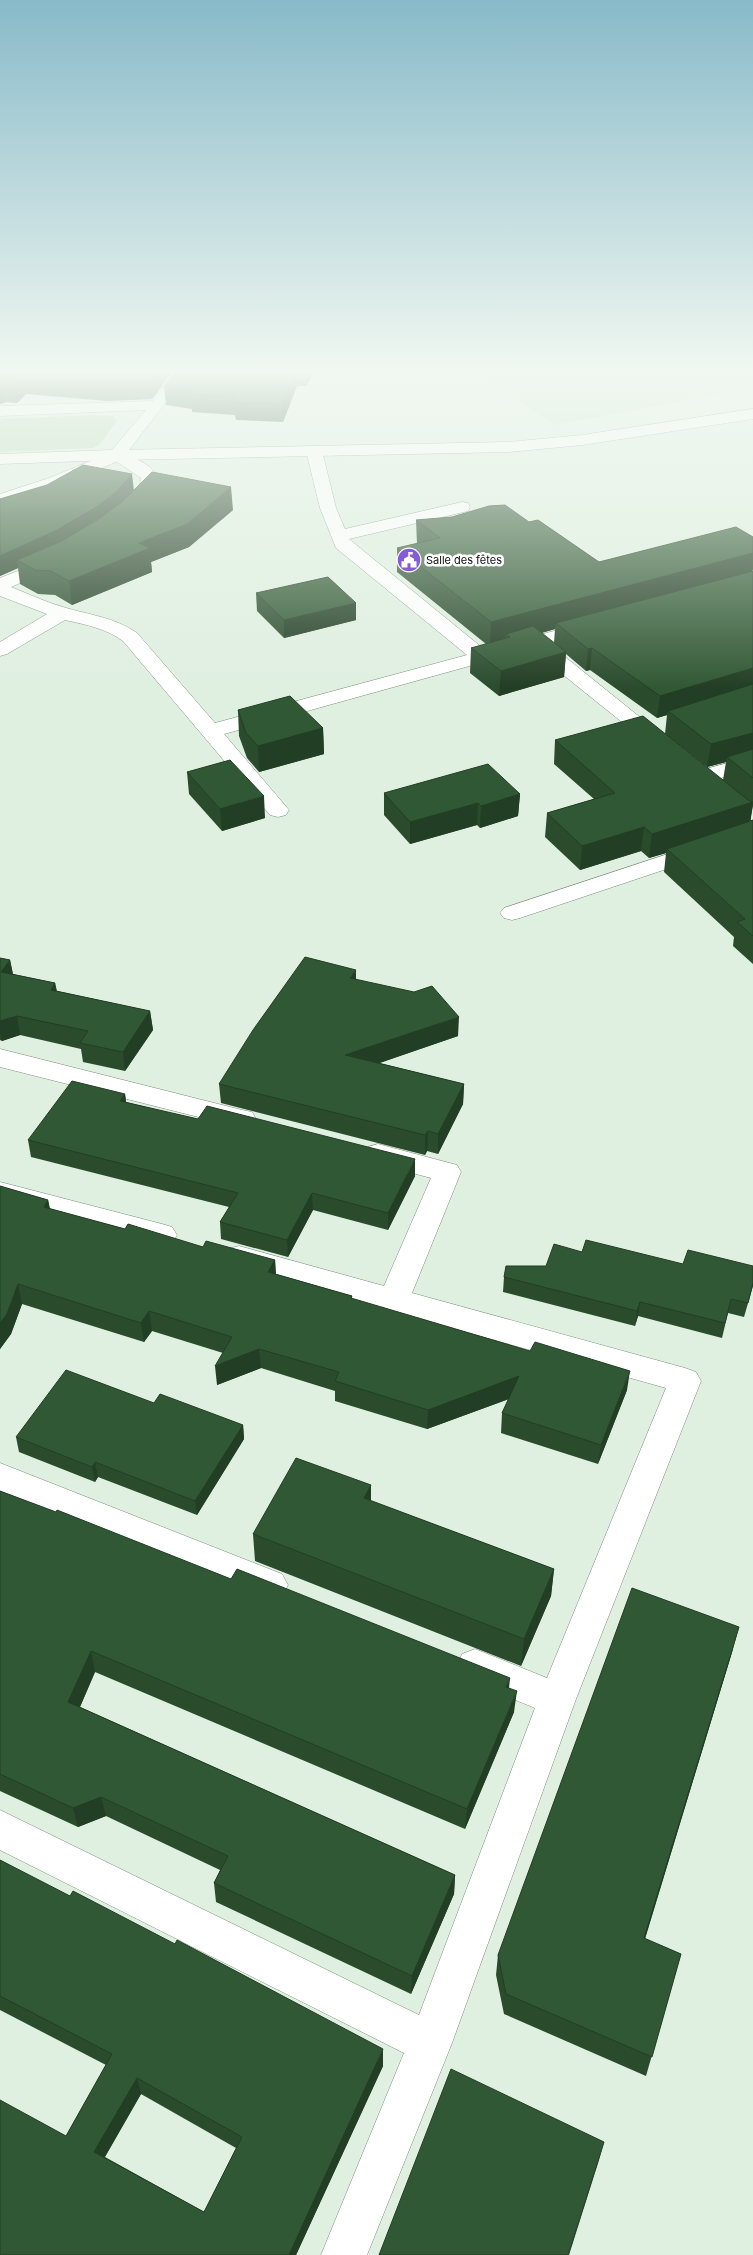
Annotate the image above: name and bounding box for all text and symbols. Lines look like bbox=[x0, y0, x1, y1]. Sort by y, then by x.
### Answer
public building icon: Salle des fêtes bbox=[396, 547, 422, 573]
place label: Salle des fêtes bbox=[426, 553, 502, 567]

